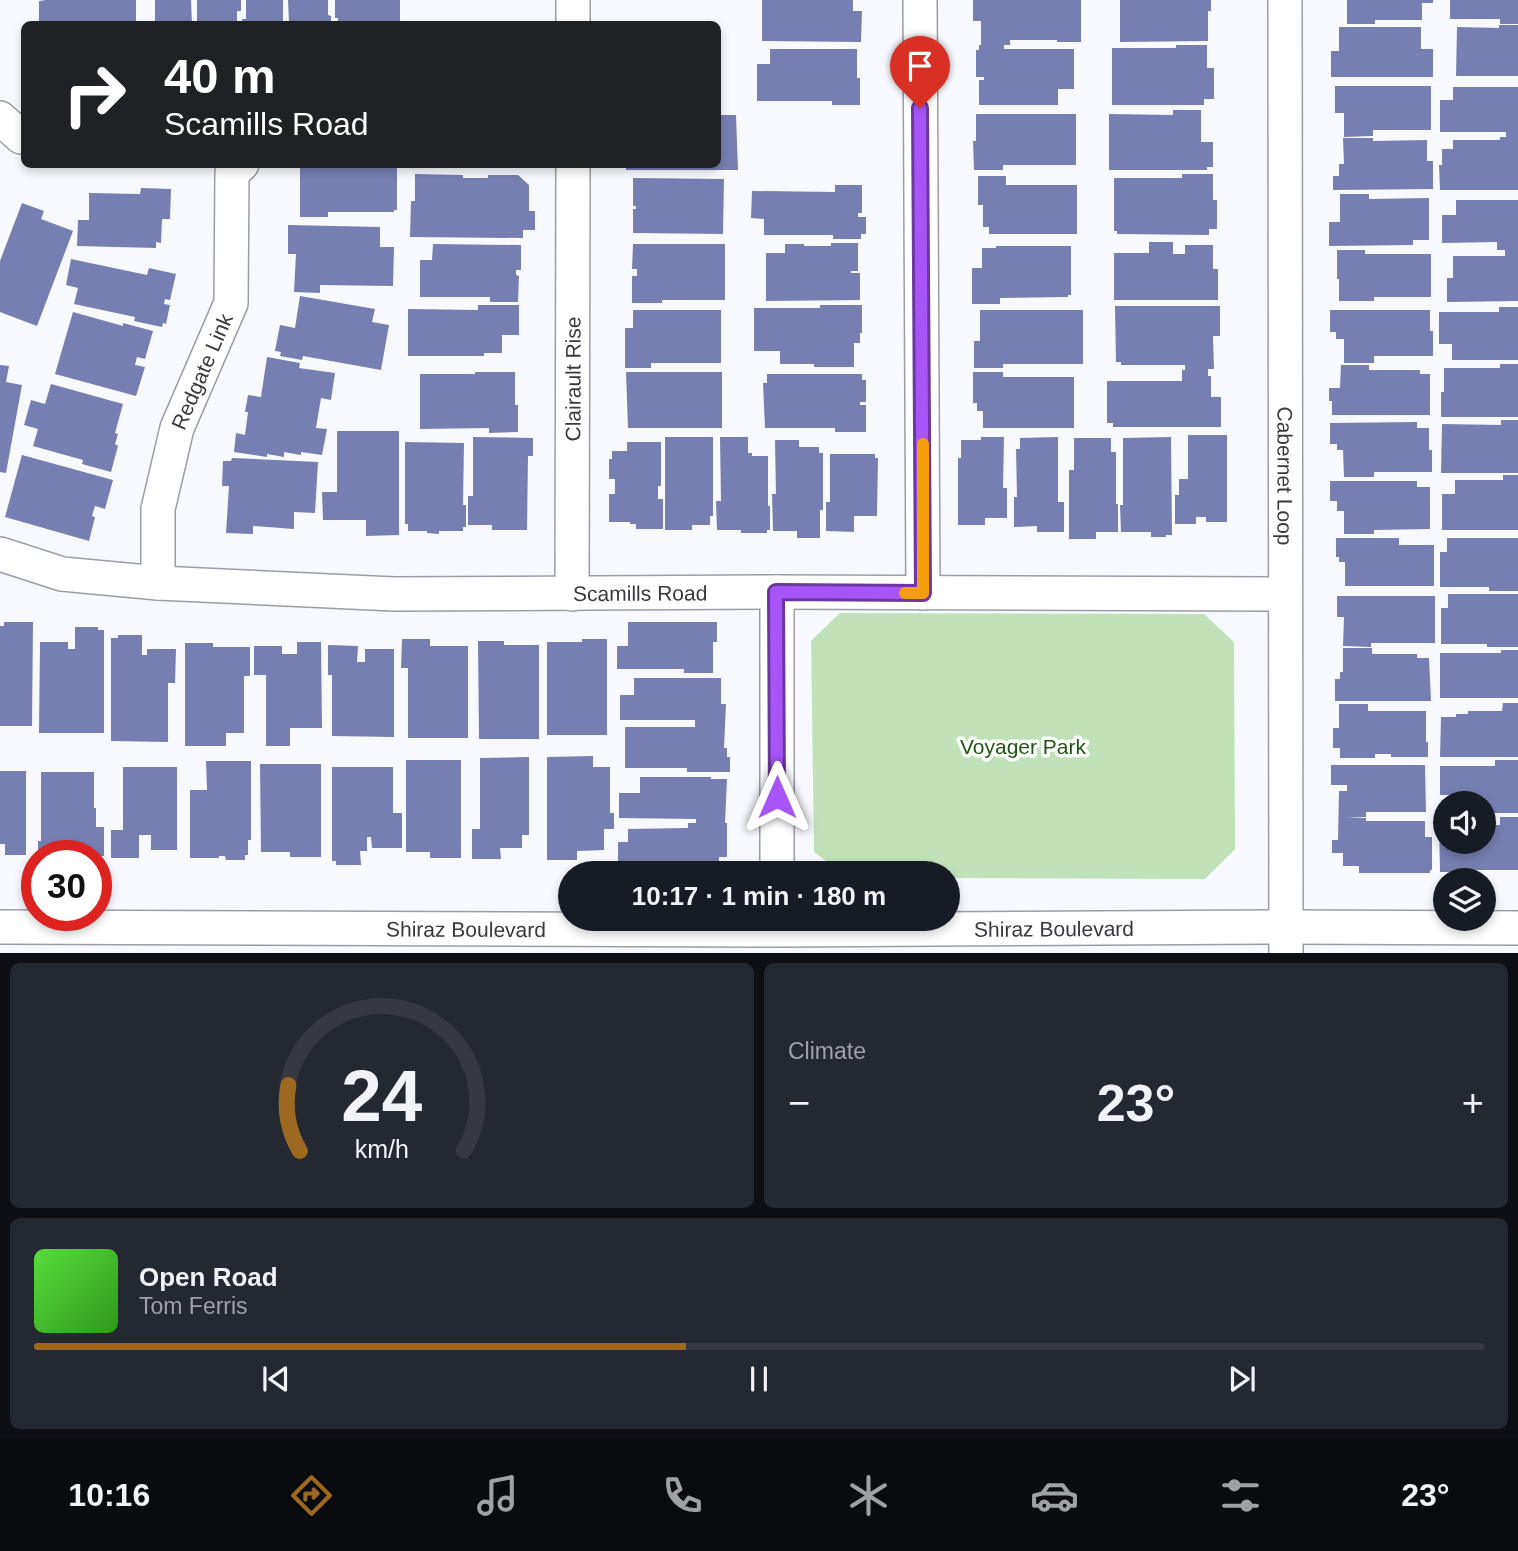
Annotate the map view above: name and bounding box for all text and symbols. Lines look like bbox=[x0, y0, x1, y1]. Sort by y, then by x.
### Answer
pin bbox=[890, 36, 950, 108]
icon: arrive bbox=[901, 47, 939, 85]
icon: right bbox=[49, 49, 140, 140]
text: 40 m bbox=[164, 49, 276, 103]
text: Scamills Road bbox=[164, 106, 369, 142]
street label: Redgate Link bbox=[166, 309, 237, 433]
street label: Clairault Rise bbox=[561, 316, 584, 442]
street label: Cabernet Loop bbox=[1274, 406, 1297, 546]
street label: Scamills Road bbox=[573, 581, 707, 605]
park label: Voyager Park bbox=[960, 735, 1087, 758]
position arrow bbox=[740, 760, 814, 834]
map controls bbox=[1433, 791, 1496, 931]
button: sound bbox=[1433, 791, 1496, 854]
speed limit sign: 30 bbox=[21, 840, 112, 931]
button: layers bbox=[1433, 868, 1496, 931]
text: 10:17 · 1 min · 180 m bbox=[632, 881, 886, 911]
street label: Shiraz Boulevard bbox=[974, 916, 1134, 940]
street label: Shiraz Boulevard bbox=[386, 917, 546, 941]
text: Climate bbox=[788, 1038, 866, 1064]
text: 24 bbox=[342, 1056, 423, 1137]
text: 23° bbox=[1097, 1074, 1175, 1132]
text: − bbox=[788, 1082, 810, 1124]
text: + bbox=[1462, 1082, 1484, 1124]
text: km/h bbox=[355, 1135, 409, 1163]
text: Open Road bbox=[139, 1262, 278, 1292]
text: Tom Ferris bbox=[139, 1293, 248, 1319]
icon: previous bbox=[257, 1360, 295, 1398]
icon: pause bbox=[740, 1360, 778, 1398]
icon: next bbox=[1223, 1360, 1261, 1398]
icon: directions bbox=[287, 1471, 336, 1520]
icon: music bbox=[473, 1471, 522, 1520]
icon: phone bbox=[658, 1471, 707, 1520]
icon: climate bbox=[844, 1471, 893, 1520]
icon: car bbox=[1030, 1471, 1079, 1520]
icon: filters bbox=[1216, 1471, 1265, 1520]
text: 10:16 bbox=[68, 1477, 150, 1513]
text: 23° bbox=[1401, 1477, 1450, 1513]

